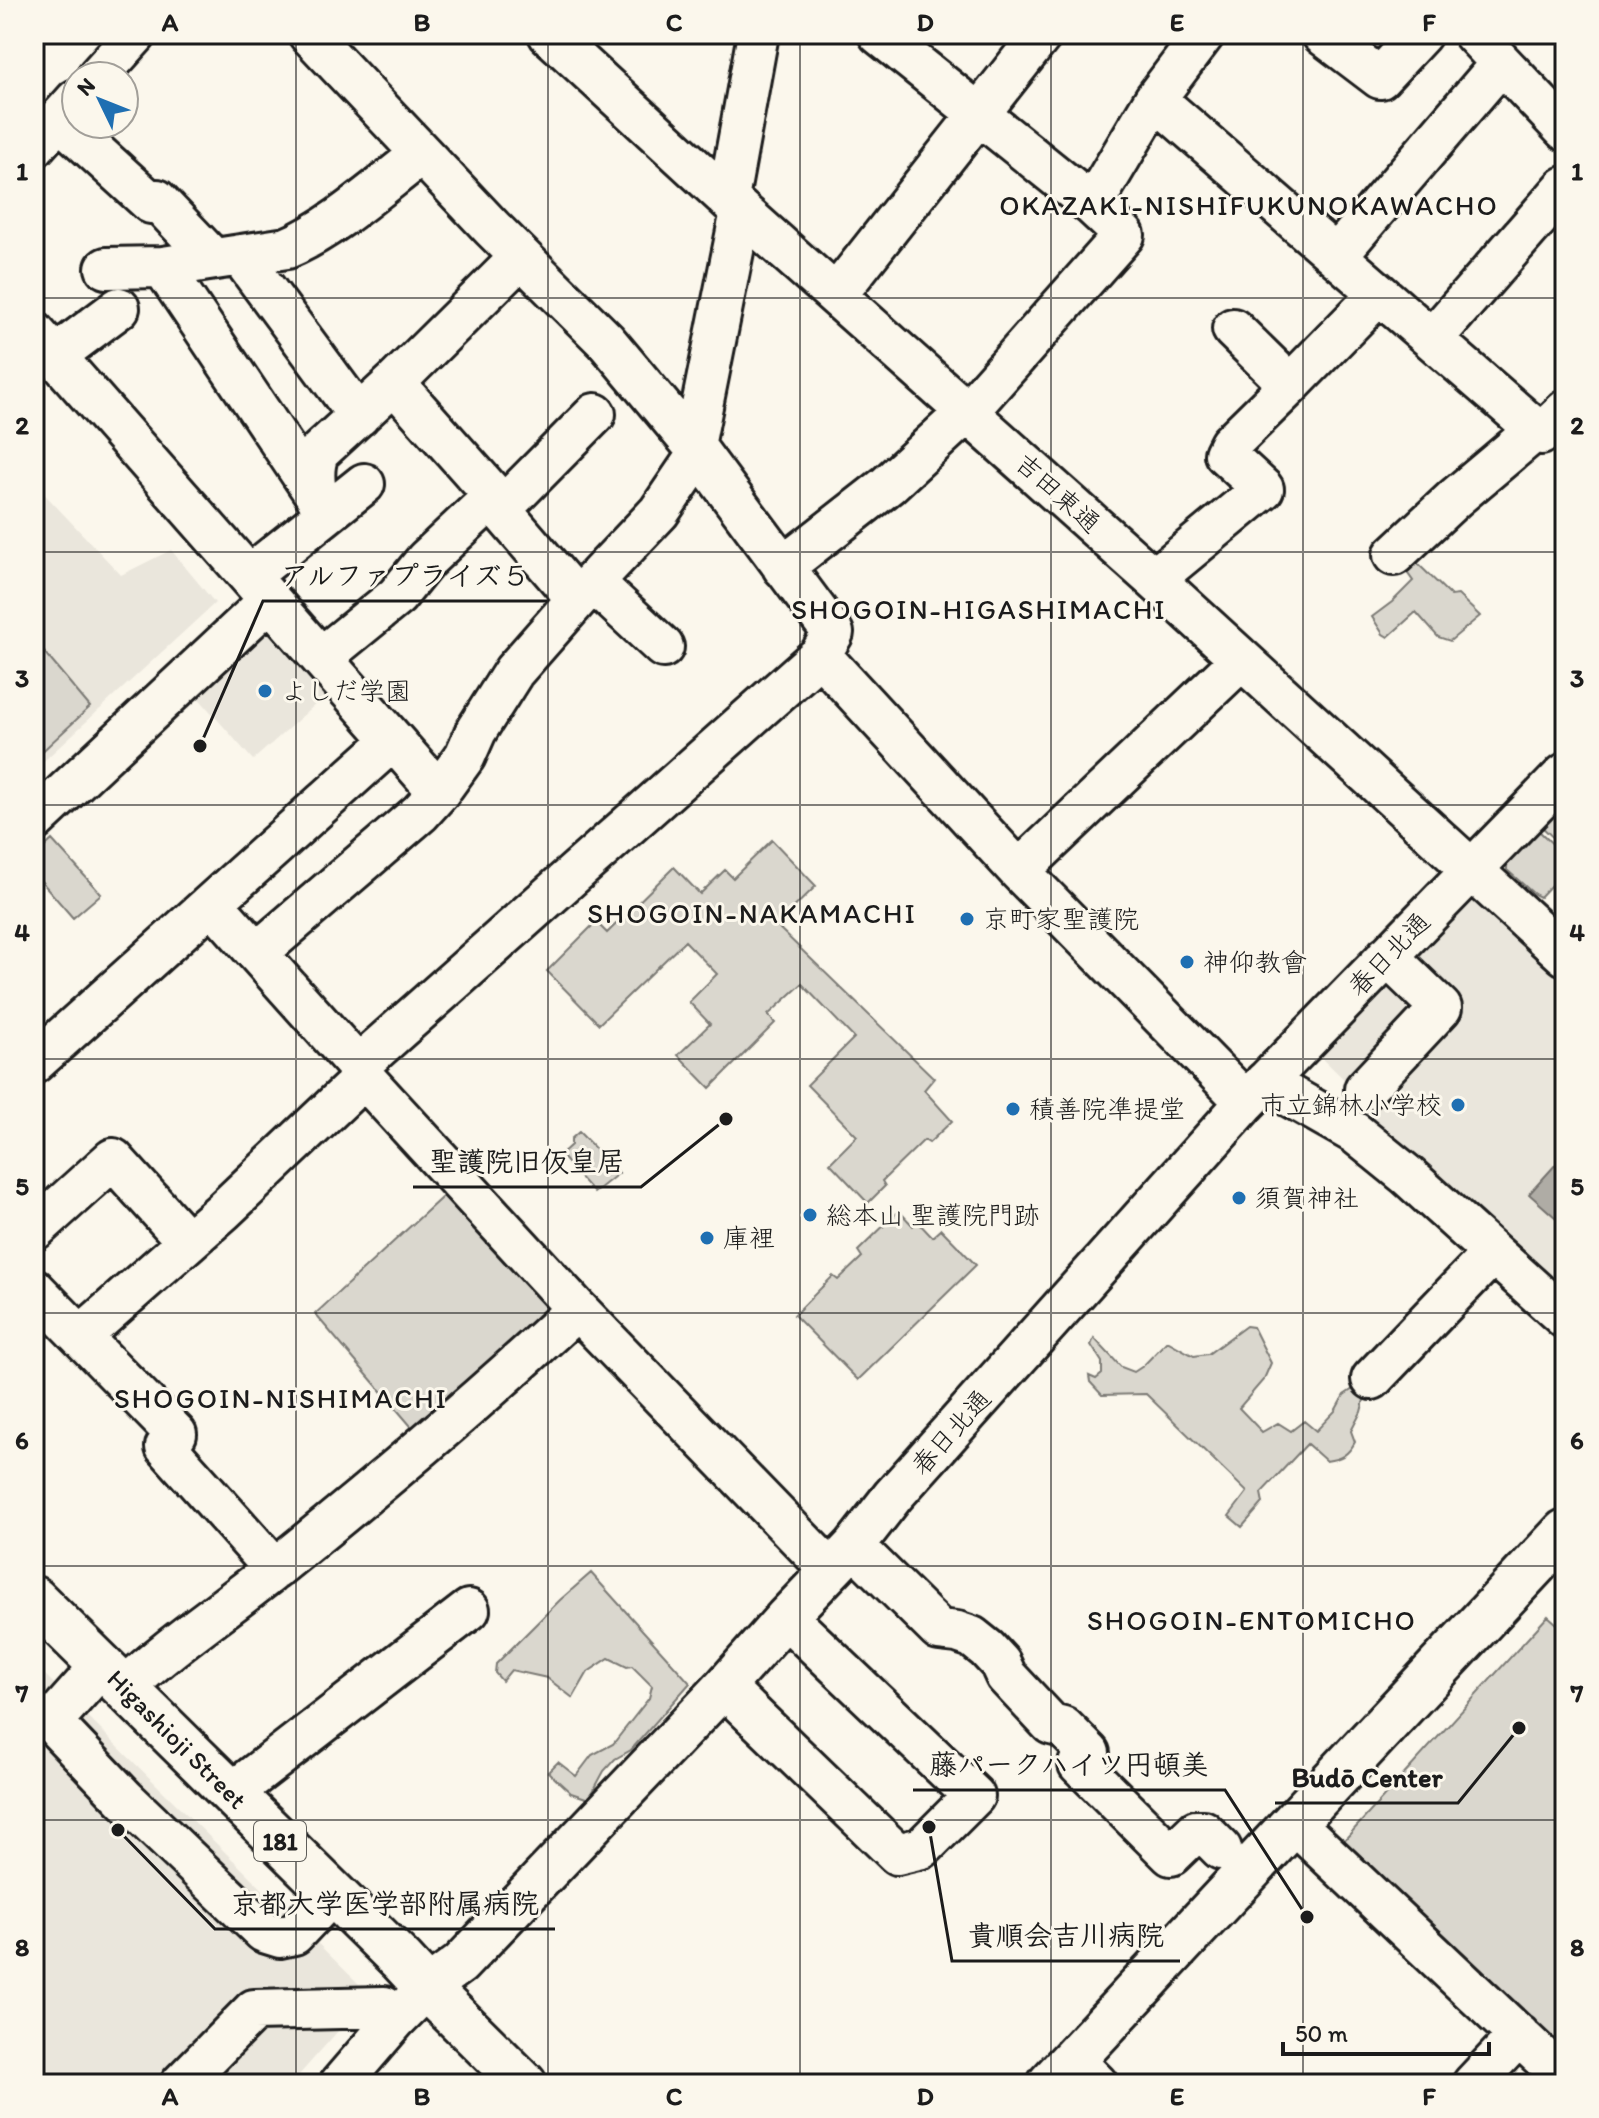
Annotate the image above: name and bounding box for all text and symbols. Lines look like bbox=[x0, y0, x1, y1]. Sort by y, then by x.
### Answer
text: A bbox=[161, 6, 179, 38]
text: B bbox=[414, 6, 431, 38]
text: C bbox=[666, 6, 683, 38]
text: D bbox=[916, 6, 934, 38]
text: E bbox=[1170, 6, 1184, 38]
text: F bbox=[1422, 6, 1436, 38]
north arrow bbox=[60, 60, 140, 140]
text: N bbox=[71, 72, 101, 101]
text: 1 bbox=[16, 155, 28, 187]
text: 1 bbox=[1571, 155, 1583, 187]
district label: OKAZAKI-NISHIFUKUNOKAWACHO bbox=[999, 188, 1499, 222]
text: 2 bbox=[15, 409, 29, 441]
text: 2 bbox=[1570, 409, 1584, 441]
street label: 吉田東通 bbox=[1009, 446, 1107, 540]
callout: アルファプライズ５ bbox=[263, 549, 547, 601]
text: アルファプライズ５ bbox=[281, 558, 529, 592]
district label: SHOGOIN-HIGASHIMACHI bbox=[791, 592, 1167, 626]
text: 3 bbox=[15, 662, 29, 694]
text: 3 bbox=[1570, 662, 1584, 694]
place label: よしだ学園 bbox=[281, 675, 411, 707]
marker: よしだ学園 bbox=[256, 682, 274, 700]
district label: SHOGOIN-NAKAMACHI bbox=[587, 896, 917, 930]
place label: 京町家聖護院 bbox=[983, 903, 1139, 935]
street label: 春日北通 bbox=[1341, 905, 1437, 1003]
marker: 京町家聖護院 bbox=[958, 910, 976, 928]
text: 4 bbox=[14, 916, 30, 948]
text: 4 bbox=[1569, 916, 1585, 948]
place label: 神仰教會 bbox=[1203, 946, 1307, 978]
marker: 神仰教會 bbox=[1178, 953, 1196, 971]
place label: 市立錦林小学校 bbox=[1260, 1089, 1442, 1121]
place label: 積善院凖提堂 bbox=[1029, 1093, 1185, 1125]
marker: 市立錦林小学校 bbox=[1449, 1096, 1467, 1114]
marker: 積善院凖提堂 bbox=[1004, 1100, 1022, 1118]
callout: 聖護院旧仮皇居 bbox=[413, 1135, 641, 1187]
text: 聖護院旧仮皇居 bbox=[429, 1144, 625, 1178]
text: 5 bbox=[15, 1170, 29, 1202]
text: 5 bbox=[1570, 1170, 1584, 1202]
place label: 須賀神社 bbox=[1255, 1182, 1359, 1214]
marker: 須賀神社 bbox=[1230, 1189, 1248, 1207]
place label: 総本山 聖護院門跡 bbox=[826, 1199, 1040, 1231]
marker: 総本山 聖護院門跡 bbox=[801, 1206, 819, 1224]
place label: 庫裡 bbox=[723, 1222, 775, 1254]
marker: 庫裡 bbox=[698, 1229, 716, 1247]
district label: SHOGOIN-NISHIMACHI bbox=[114, 1381, 448, 1415]
street label: 春日北通 bbox=[904, 1383, 998, 1481]
text: 6 bbox=[15, 1424, 29, 1456]
text: 6 bbox=[1570, 1424, 1584, 1456]
district label: SHOGOIN-ENTOMICHO bbox=[1087, 1603, 1417, 1637]
street label: Higashioji Street bbox=[100, 1662, 254, 1816]
text: 7 bbox=[15, 1677, 29, 1709]
text: 7 bbox=[1570, 1677, 1584, 1709]
callout: 藤パークハイツ円頓美 bbox=[913, 1738, 1225, 1790]
text: 藤パークハイツ円頓美 bbox=[929, 1747, 1209, 1781]
callout: Budō Center bbox=[1275, 1751, 1458, 1803]
text: Budō Center bbox=[1291, 1760, 1443, 1794]
road number: 181 bbox=[254, 1821, 306, 1861]
callout: 京都大学医学部附属病院 bbox=[215, 1877, 555, 1929]
text: 京都大学医学部附属病院 bbox=[231, 1886, 539, 1920]
callout: 貴順会吉川病院 bbox=[952, 1909, 1180, 1961]
text: 貴順会吉川病院 bbox=[968, 1918, 1164, 1952]
text: 8 bbox=[15, 1931, 29, 1963]
text: 8 bbox=[1570, 1931, 1584, 1963]
scale bar bbox=[1283, 2006, 1489, 2056]
text: 50 m bbox=[1295, 2019, 1348, 2048]
text: A bbox=[161, 2080, 179, 2112]
text: B bbox=[414, 2080, 431, 2112]
text: C bbox=[666, 2080, 683, 2112]
text: D bbox=[916, 2080, 934, 2112]
text: E bbox=[1170, 2080, 1184, 2112]
text: F bbox=[1422, 2080, 1436, 2112]

